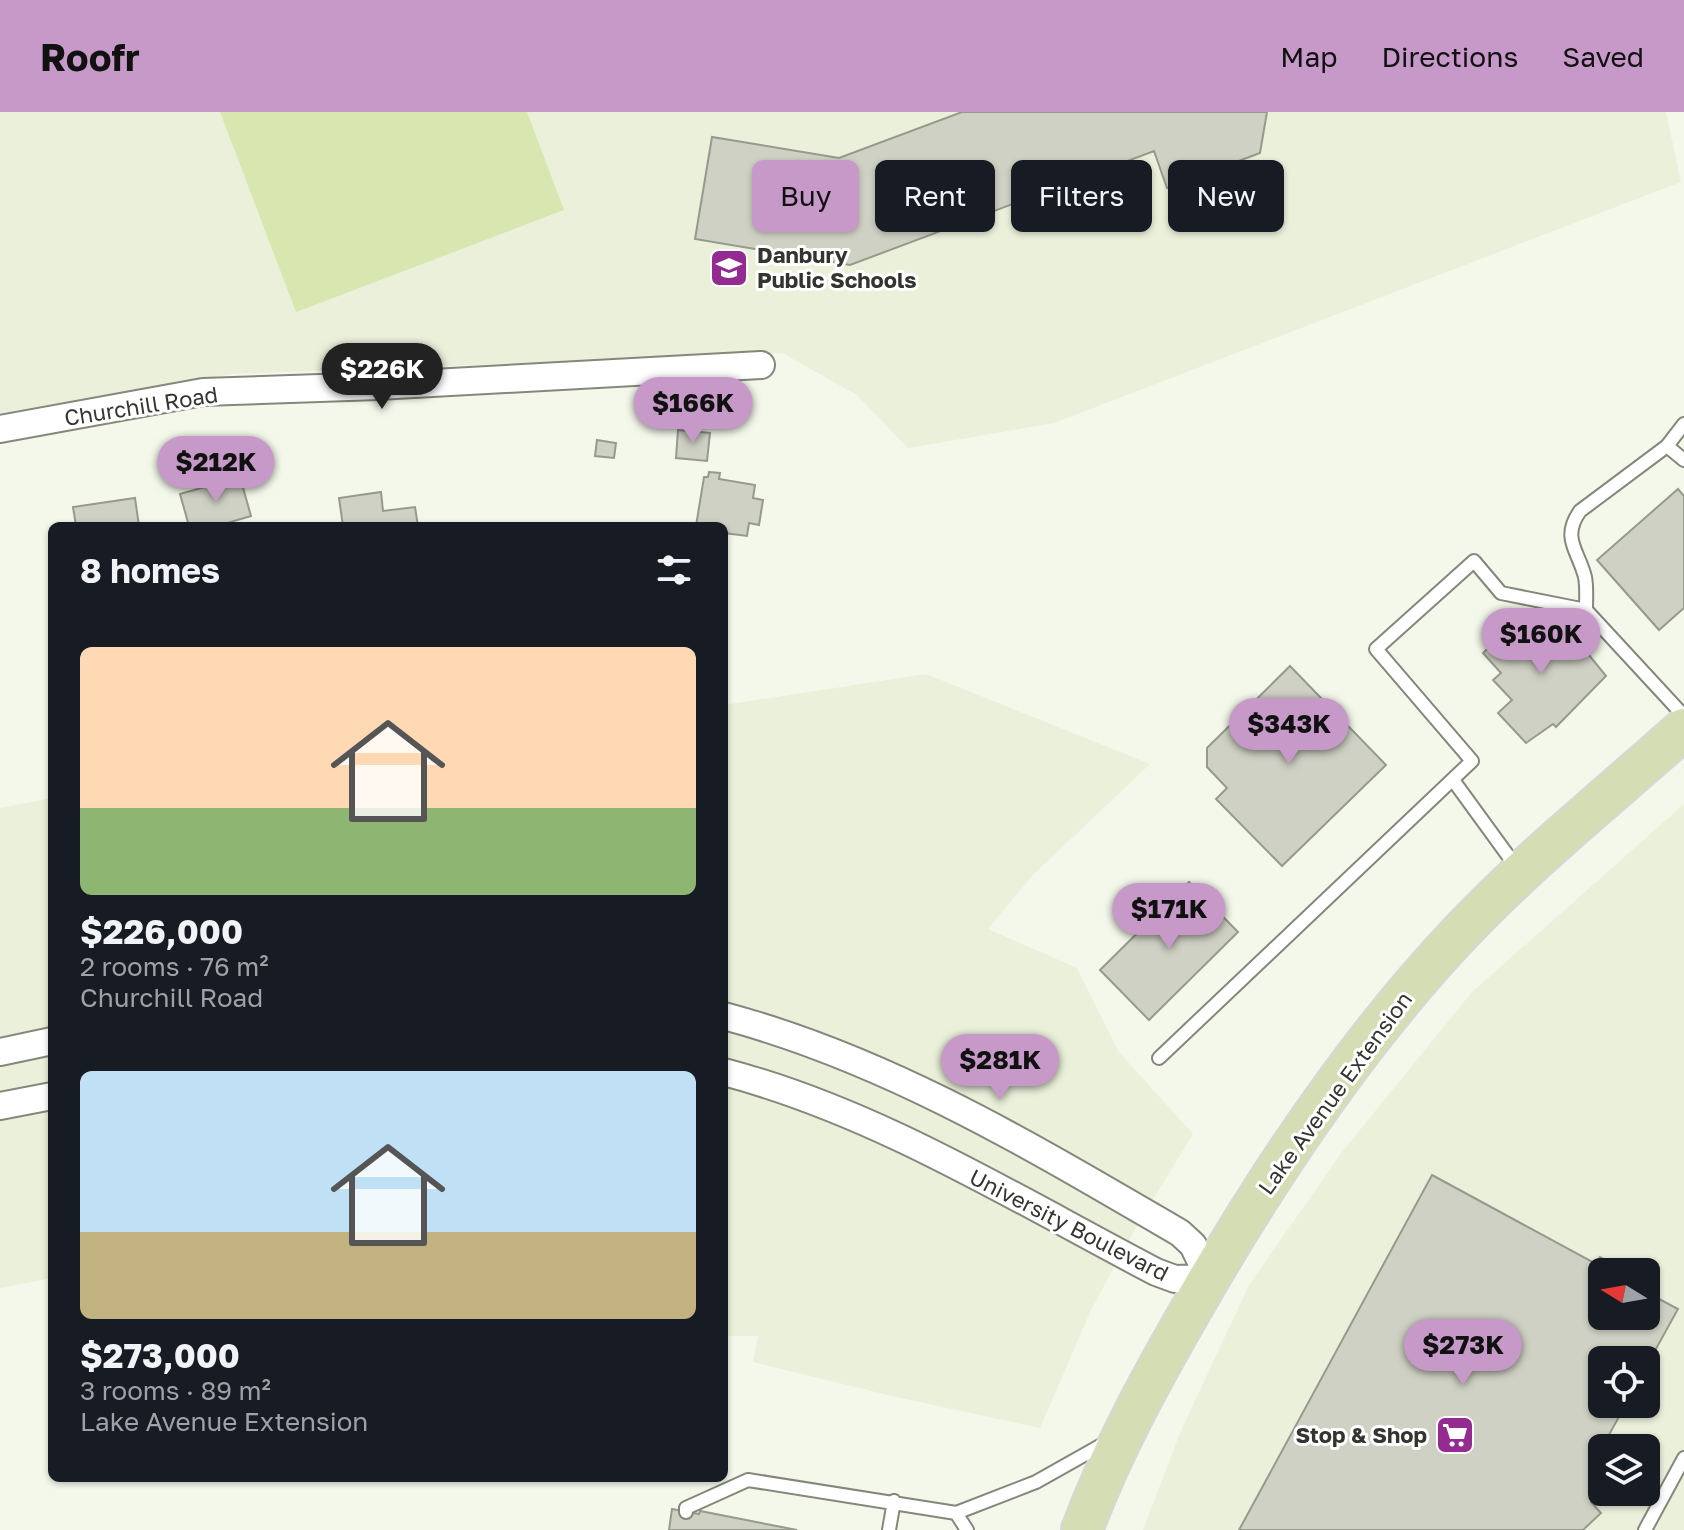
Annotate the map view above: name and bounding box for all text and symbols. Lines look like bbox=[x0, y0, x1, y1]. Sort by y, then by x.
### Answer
text: Roofr bbox=[40, 34, 140, 79]
text: Map bbox=[1280, 40, 1337, 73]
text: Directions bbox=[1381, 40, 1518, 73]
text: Saved bbox=[1562, 40, 1644, 73]
chip: Buy bbox=[752, 160, 859, 232]
chip: Rent bbox=[875, 160, 995, 232]
chip: Filters bbox=[1011, 160, 1152, 232]
chip: New bbox=[1168, 160, 1284, 232]
place label: Danbury Public Schools bbox=[757, 241, 917, 293]
school or university icon: Danbury Public Schools bbox=[708, 247, 750, 289]
pin: $226K bbox=[326, 343, 438, 411]
text: $226K bbox=[340, 353, 424, 384]
pin: $166K bbox=[637, 377, 749, 445]
street label: Churchill Road bbox=[62, 380, 220, 431]
text: $166K bbox=[652, 387, 734, 418]
pin: $212K bbox=[160, 436, 272, 504]
text: $212K bbox=[175, 446, 257, 477]
icon: filters bbox=[652, 548, 696, 592]
text: 8 homes bbox=[80, 550, 220, 590]
pin: $160K bbox=[1485, 608, 1597, 676]
text: $160K bbox=[1499, 618, 1583, 649]
pin: $343K bbox=[1233, 698, 1345, 766]
icon: home bbox=[316, 699, 460, 843]
text: $343K bbox=[1247, 708, 1331, 739]
pin: $171K bbox=[1113, 883, 1225, 951]
text: $171K bbox=[1130, 893, 1208, 924]
text: $226,000 bbox=[80, 911, 243, 951]
text: 2 rooms · 76 m² bbox=[80, 951, 269, 982]
text: Churchill Road bbox=[80, 982, 263, 1013]
street label: Lake Avenue Extension bbox=[1252, 986, 1417, 1199]
pin: $281K bbox=[944, 1034, 1056, 1102]
text: $281K bbox=[959, 1044, 1041, 1075]
icon: home bbox=[316, 1123, 460, 1267]
street label: University Boulevard bbox=[965, 1163, 1173, 1286]
north arrow bbox=[1588, 1258, 1660, 1330]
map controls bbox=[1588, 1258, 1660, 1506]
pin: $273K bbox=[1407, 1319, 1519, 1387]
text: $273K bbox=[1422, 1329, 1504, 1360]
text: $273,000 bbox=[80, 1335, 240, 1375]
button: locate bbox=[1588, 1346, 1660, 1418]
text: 3 rooms · 89 m² bbox=[80, 1375, 271, 1406]
text: Lake Avenue Extension bbox=[80, 1406, 368, 1437]
supermarket icon: Stop & Shop bbox=[1434, 1414, 1476, 1456]
place label: Stop & Shop bbox=[1296, 1421, 1427, 1448]
button: layers bbox=[1588, 1434, 1660, 1506]

